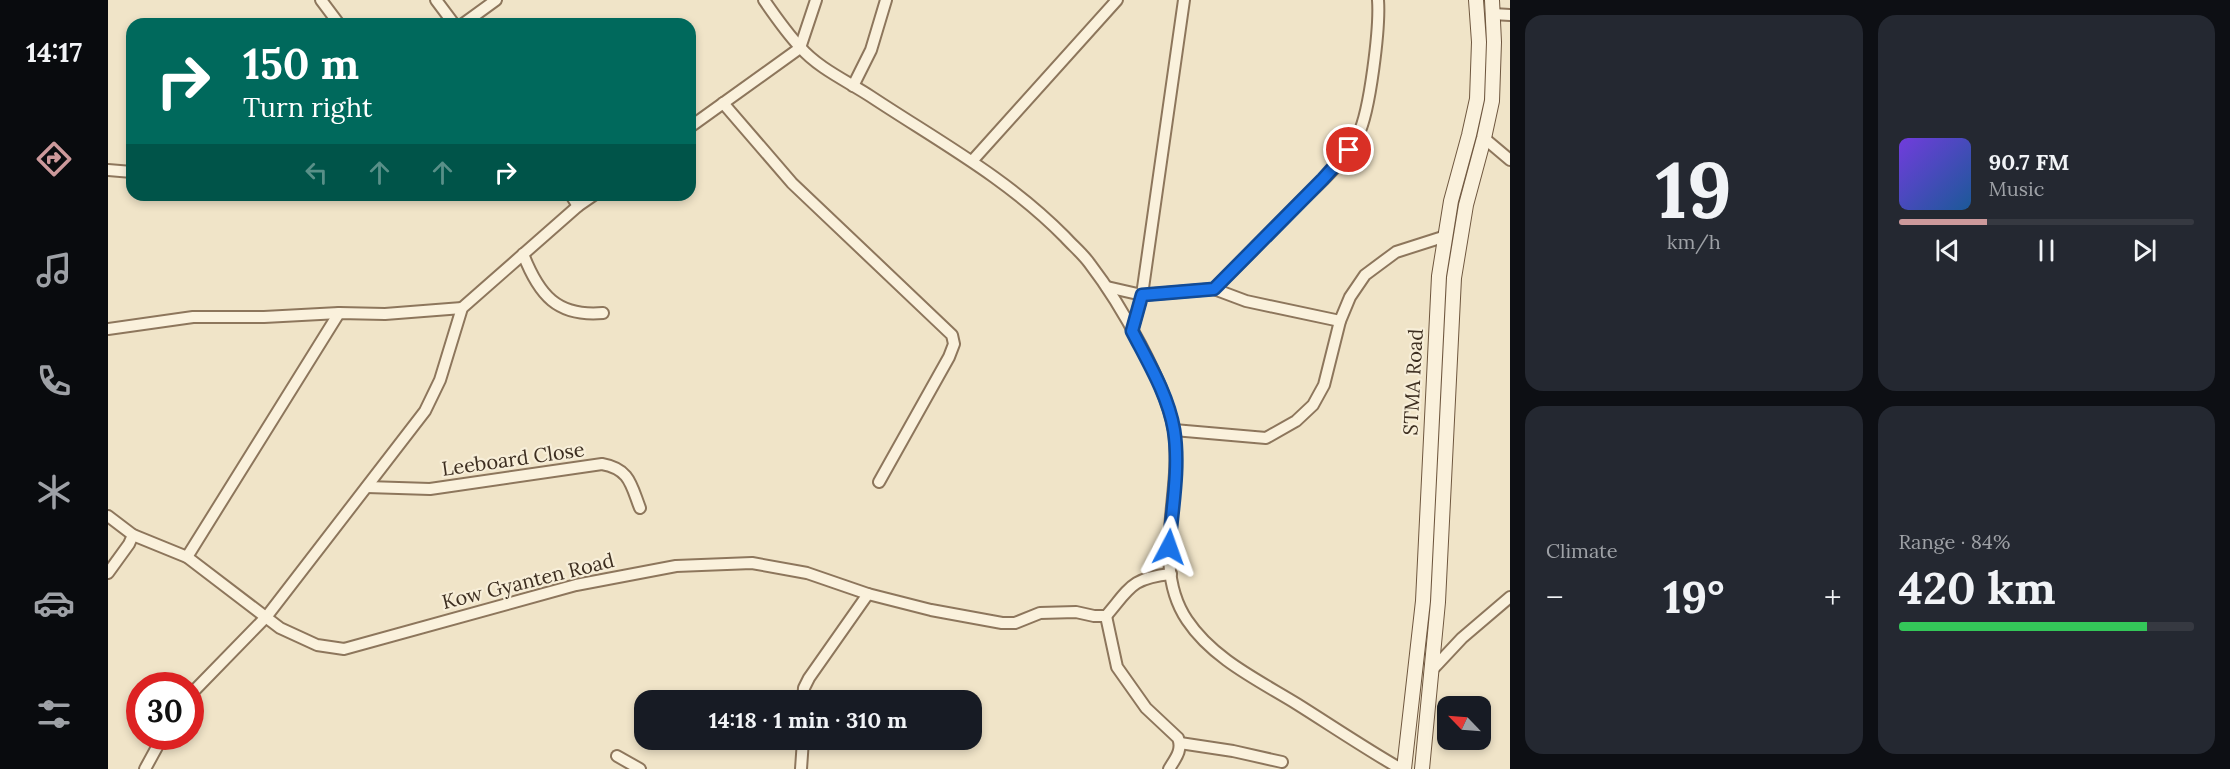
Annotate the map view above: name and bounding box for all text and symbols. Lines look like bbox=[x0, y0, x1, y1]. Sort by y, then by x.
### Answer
text: 14:17 bbox=[26, 35, 82, 69]
text: 150 m bbox=[243, 37, 359, 91]
icon: right bbox=[144, 42, 222, 120]
text: Turn right bbox=[243, 90, 372, 124]
pin bbox=[1323, 124, 1374, 175]
icon: arrive bbox=[1332, 133, 1365, 166]
icon: directions bbox=[33, 138, 75, 180]
text: 19 bbox=[1655, 140, 1732, 239]
text: 90.7 FM bbox=[1989, 148, 2069, 176]
icon: left bbox=[300, 156, 333, 189]
icon: ahead bbox=[363, 156, 396, 189]
icon: ahead bbox=[426, 156, 459, 189]
icon: right bbox=[489, 156, 522, 189]
text: Music bbox=[1989, 176, 2044, 201]
text: km/h bbox=[1667, 229, 1721, 254]
icon: previous bbox=[1931, 234, 1964, 267]
icon: pause bbox=[2030, 234, 2063, 267]
icon: next bbox=[2128, 234, 2161, 267]
icon: music bbox=[33, 249, 75, 291]
street label: STMA Road bbox=[1397, 328, 1428, 436]
icon: phone bbox=[33, 360, 75, 402]
street label: Leeboard Close bbox=[440, 436, 586, 481]
icon: climate bbox=[33, 471, 75, 513]
position arrow bbox=[1137, 515, 1201, 579]
text: Range · 84% bbox=[1899, 529, 2010, 554]
text: Climate bbox=[1546, 538, 1618, 563]
street label: Kow Gyanten Road bbox=[439, 547, 617, 614]
text: 420 km bbox=[1899, 559, 2056, 616]
text: 19° bbox=[1663, 568, 1724, 625]
text: − bbox=[1546, 576, 1564, 618]
text: + bbox=[1824, 576, 1841, 618]
icon: car bbox=[33, 582, 75, 624]
speed limit sign: 30 bbox=[126, 672, 204, 750]
icon: filters bbox=[33, 693, 75, 735]
north arrow bbox=[1437, 696, 1491, 750]
map controls bbox=[1437, 696, 1491, 750]
text: 14:18 · 1 min · 310 m bbox=[709, 706, 907, 734]

